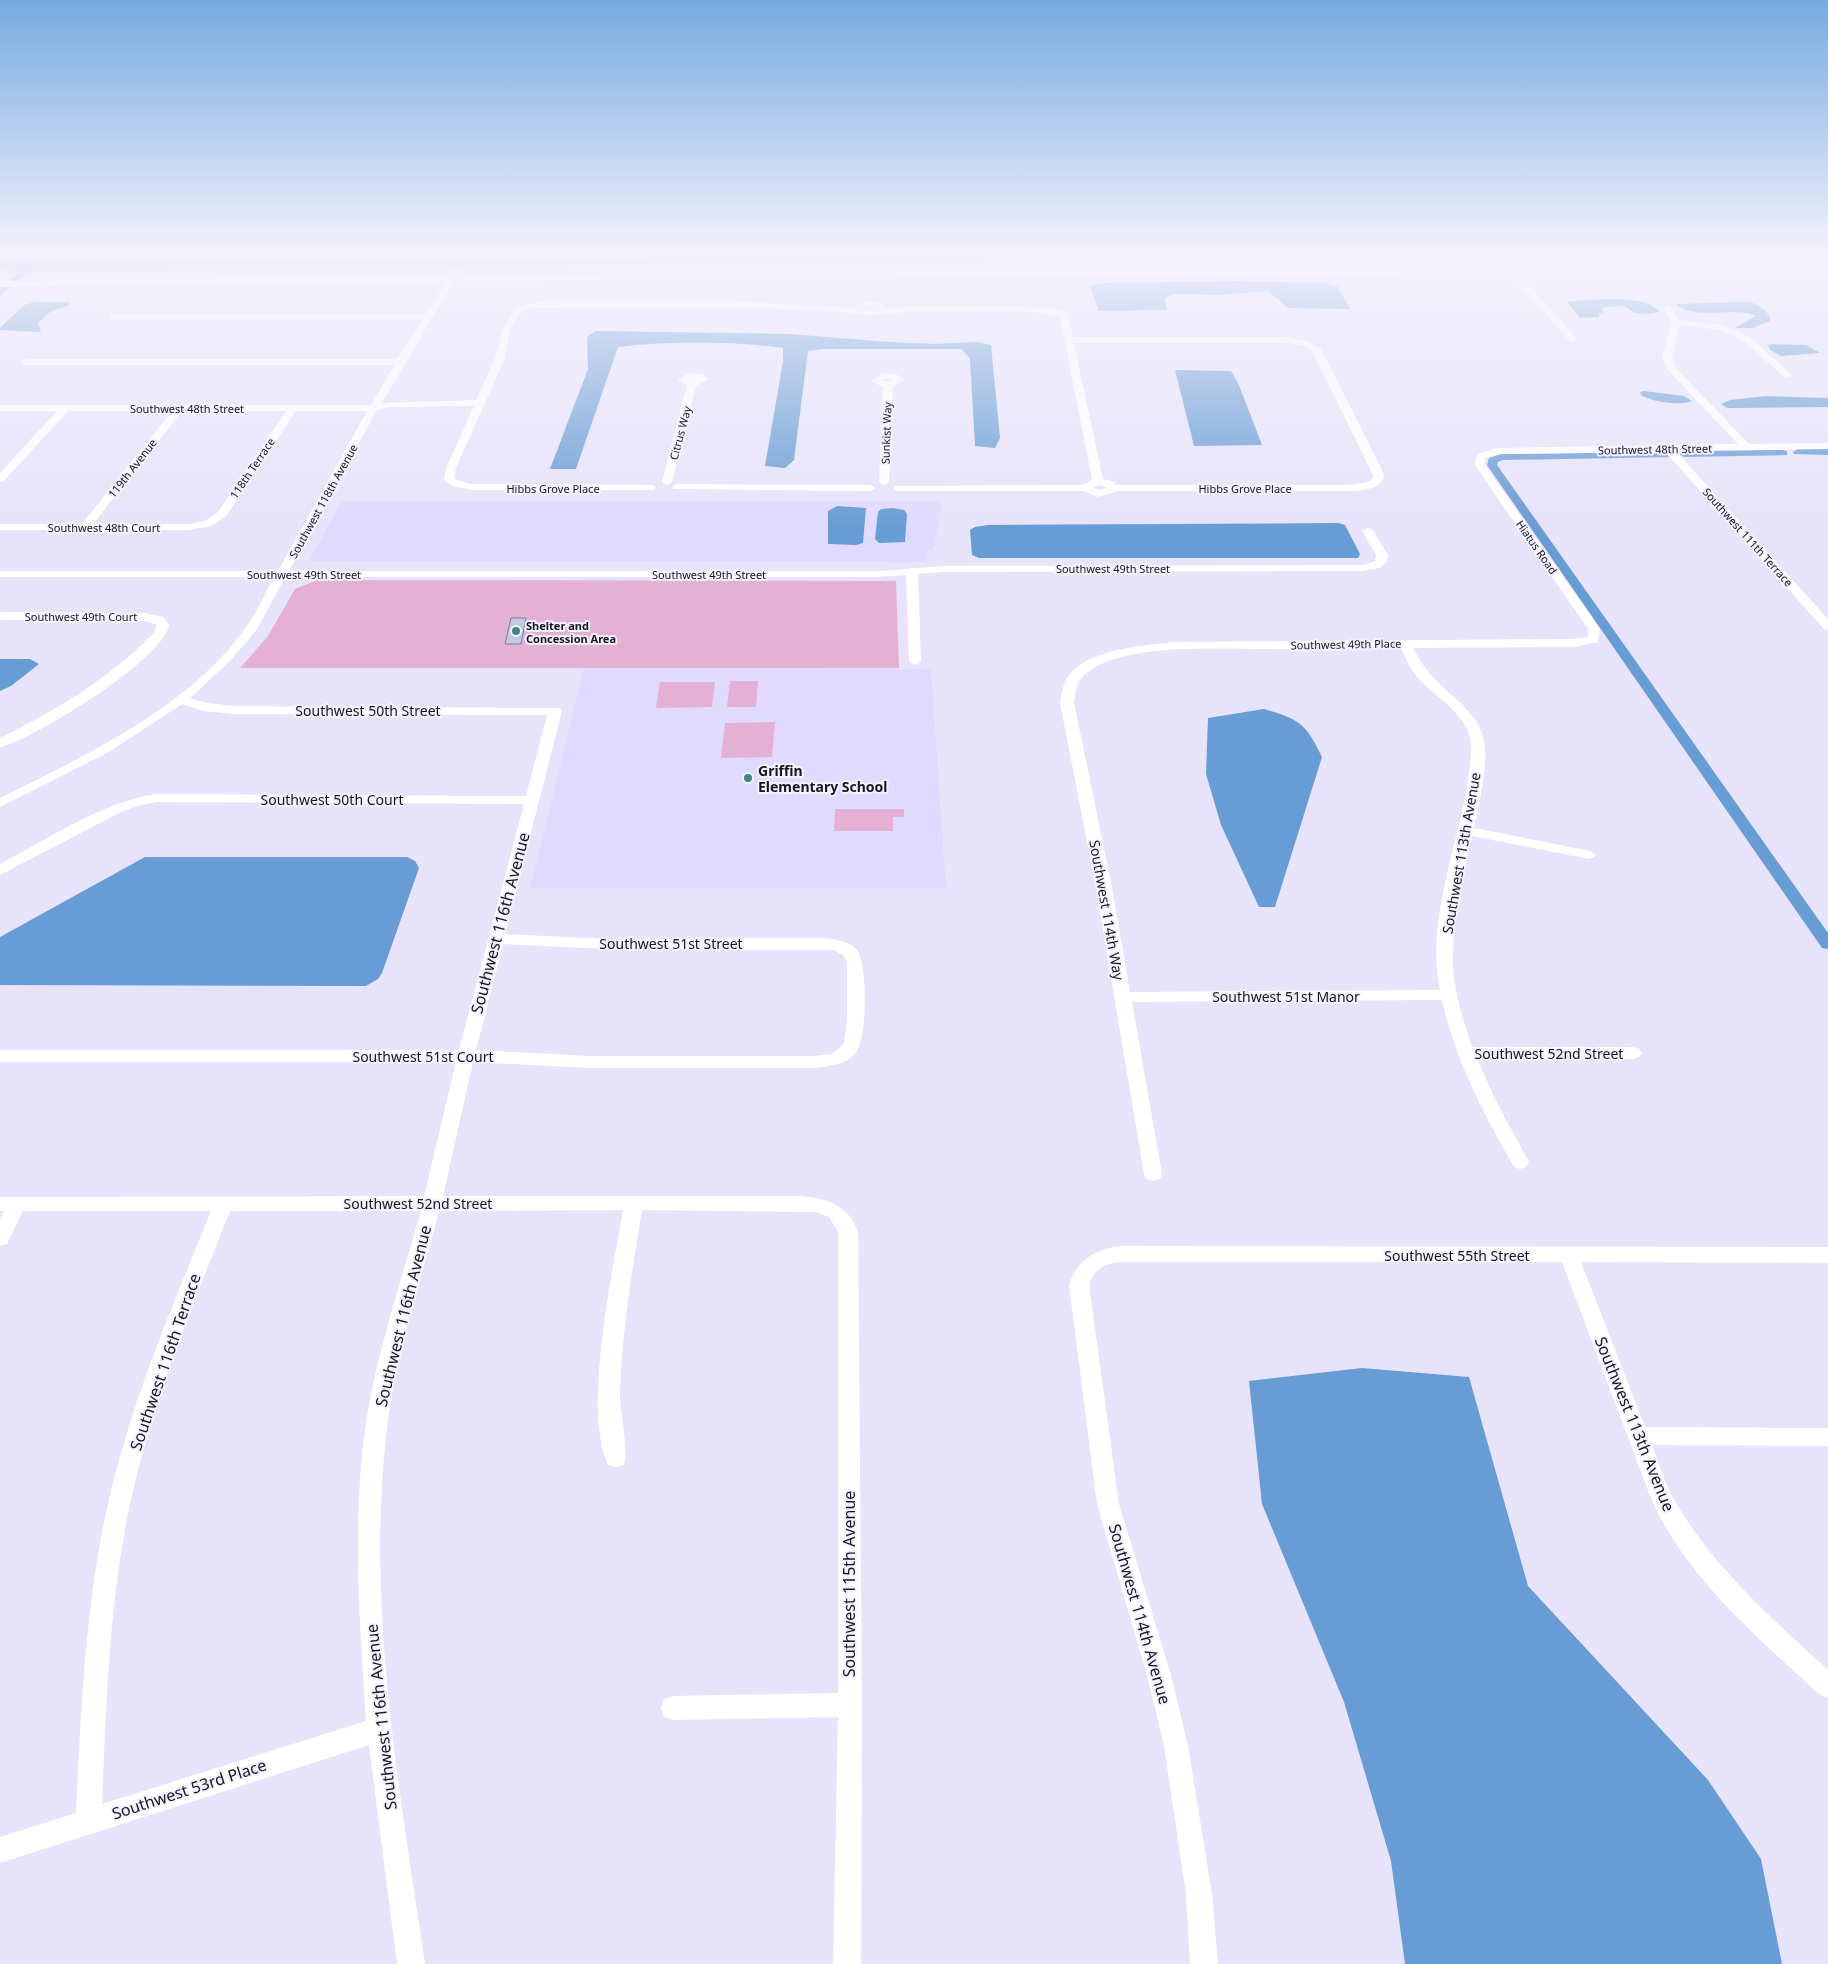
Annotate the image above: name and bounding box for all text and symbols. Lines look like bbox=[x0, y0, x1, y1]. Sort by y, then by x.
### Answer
street label: Southwest 48th Street bbox=[130, 401, 244, 416]
street label: Sunkist Way bbox=[877, 401, 895, 464]
street label: Citrus Way bbox=[666, 404, 694, 462]
street label: 119th Avenue bbox=[104, 435, 160, 501]
street label: 118th Terrace bbox=[226, 435, 278, 501]
street label: Southwest 118th Avenue bbox=[285, 441, 361, 561]
street label: Southwest 48th Street bbox=[1598, 441, 1712, 457]
street label: Hibbs Grove Place bbox=[506, 481, 600, 496]
street label: Hibbs Grove Place bbox=[1198, 481, 1292, 496]
street label: Southwest 111th Terrace bbox=[1700, 484, 1796, 590]
street label: Hiatus Road bbox=[1513, 517, 1561, 577]
street label: Southwest 48th Court bbox=[48, 520, 160, 535]
street label: Southwest 49th Street bbox=[1056, 561, 1170, 576]
street label: Southwest 49th Street bbox=[247, 567, 361, 582]
street label: Southwest 49th Street bbox=[652, 567, 766, 582]
street label: Southwest 49th Court bbox=[25, 609, 137, 624]
place label: Shelter and Concession Area bbox=[526, 618, 616, 646]
marker: Shelter and Concession Area bbox=[510, 625, 522, 637]
street label: Southwest 49th Place bbox=[1291, 636, 1401, 652]
street label: Southwest 50th Street bbox=[295, 701, 441, 720]
place label: Griffin Elementary School bbox=[758, 761, 888, 796]
street label: Southwest 113th Avenue bbox=[1437, 771, 1485, 935]
marker: Griffin Elementary School bbox=[742, 772, 754, 784]
street label: Southwest 50th Court bbox=[261, 790, 403, 809]
street label: Southwest 116th Avenue bbox=[465, 830, 535, 1016]
street label: Southwest 114th Way bbox=[1085, 838, 1129, 982]
street label: Southwest 51st Street bbox=[599, 934, 743, 953]
street label: Southwest 51st Manor bbox=[1212, 987, 1360, 1006]
street label: Southwest 52nd Street bbox=[1475, 1044, 1623, 1063]
street label: Southwest 51st Court bbox=[352, 1047, 494, 1066]
street label: Southwest 52nd Street bbox=[344, 1194, 492, 1213]
street label: Southwest 116th Avenue bbox=[370, 1223, 436, 1409]
street label: Southwest 55th Street bbox=[1384, 1246, 1530, 1265]
street label: Southwest 116th Terrace bbox=[124, 1271, 206, 1453]
street label: Southwest 113th Avenue bbox=[1590, 1333, 1680, 1515]
street label: Southwest 115th Avenue bbox=[838, 1491, 860, 1677]
street label: Southwest 114th Avenue bbox=[1104, 1521, 1176, 1707]
street label: Southwest 116th Avenue bbox=[360, 1623, 402, 1811]
street label: Southwest 53rd Place bbox=[109, 1754, 269, 1824]

